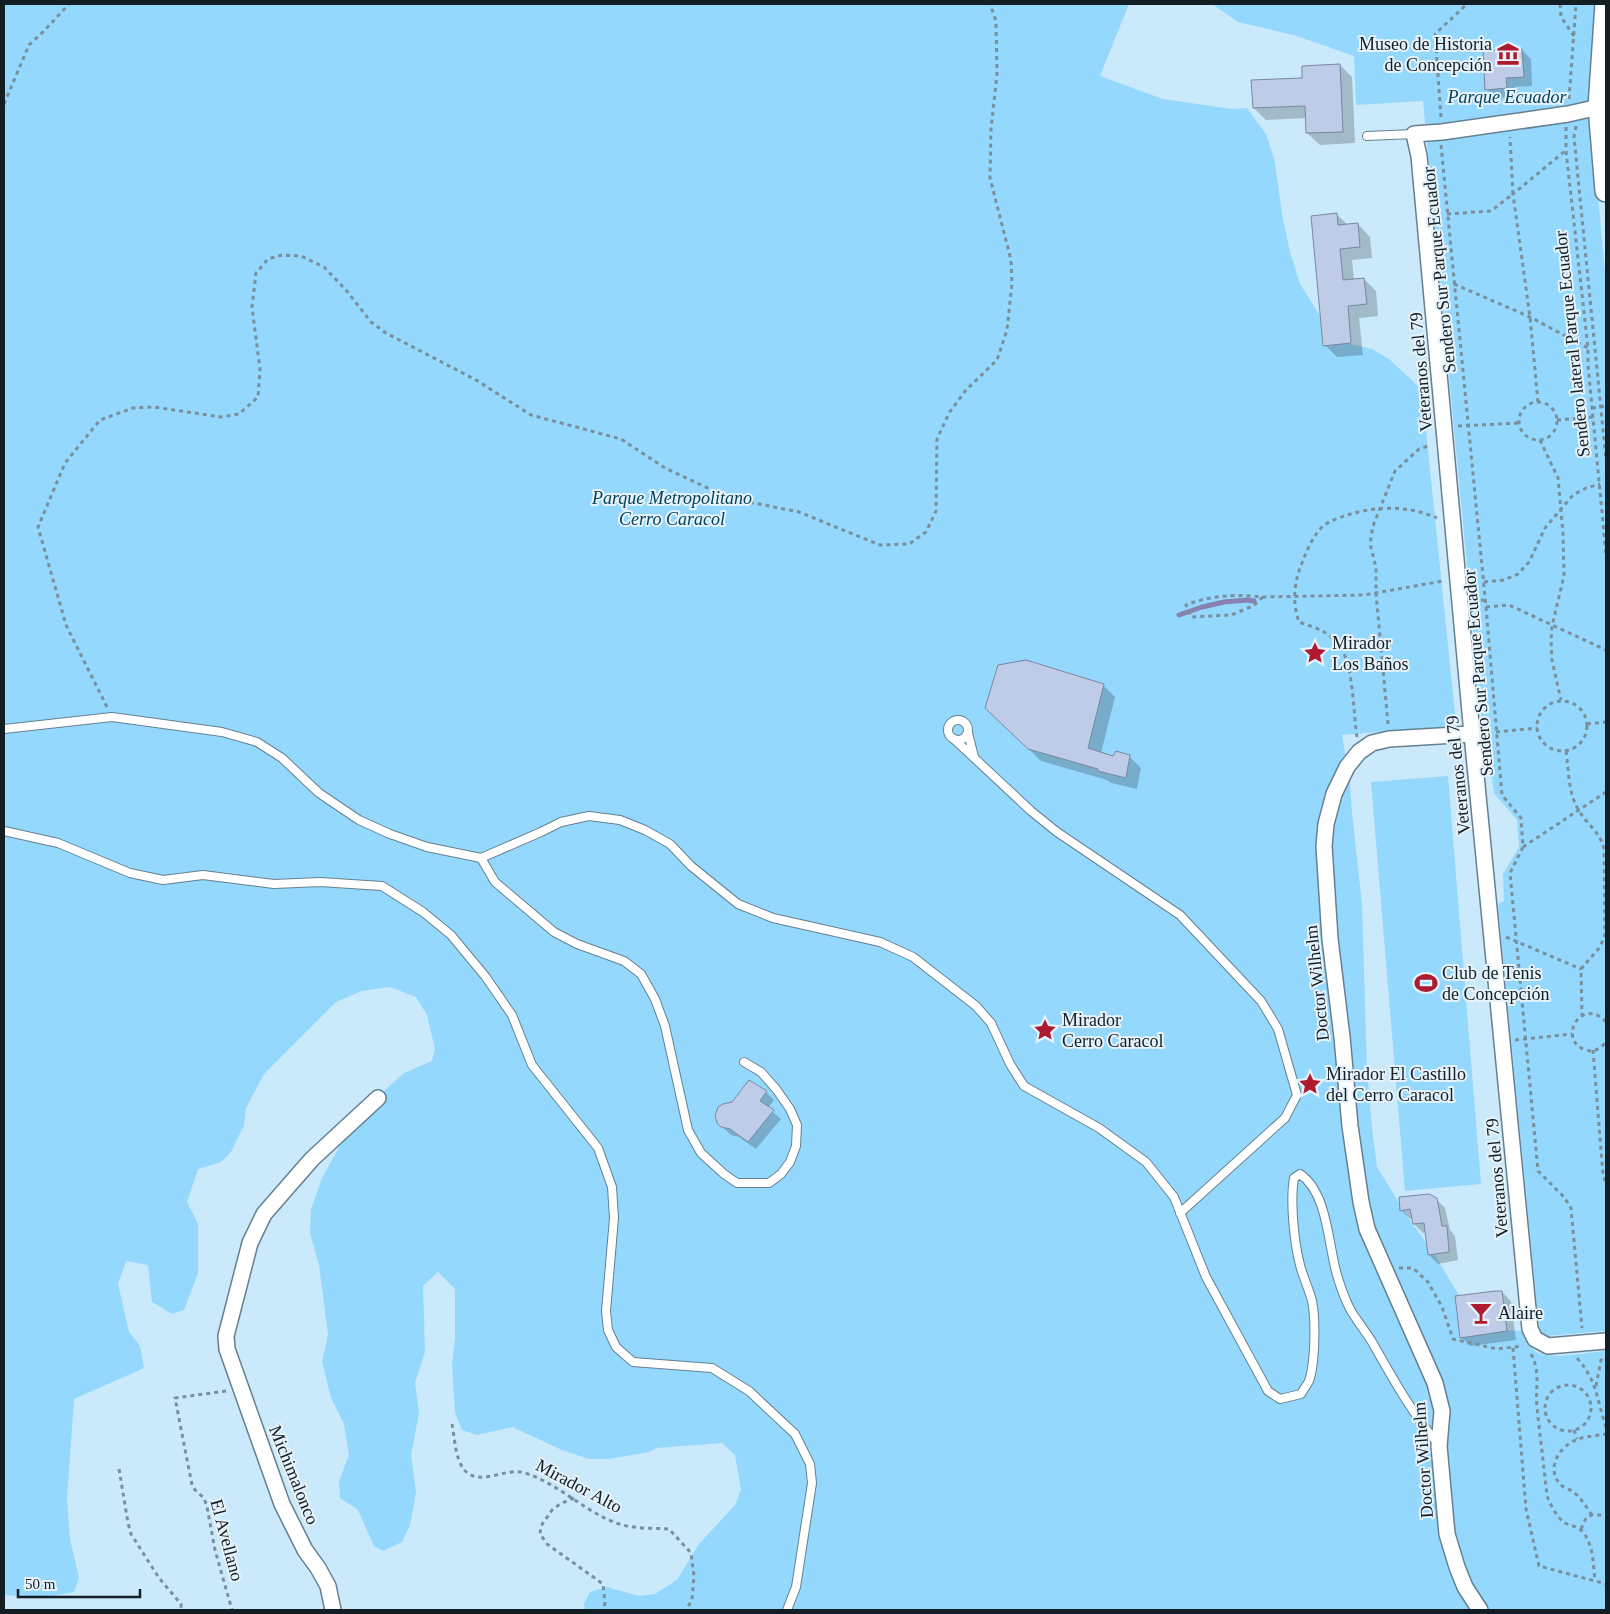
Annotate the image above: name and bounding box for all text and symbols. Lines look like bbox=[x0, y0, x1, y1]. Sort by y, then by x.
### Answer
place label: Museo de Historia de Concepción bbox=[1359, 34, 1492, 75]
museum icon: Museo de Historia de Concepción bbox=[1495, 41, 1521, 67]
park label: Parque Ecuador bbox=[1447, 87, 1567, 107]
street label: Sendero Sur Parque Ecuador bbox=[1418, 166, 1460, 374]
street label: Sendero lateral Parque Ecuador bbox=[1550, 230, 1594, 458]
street label: Veteranos del 79 bbox=[1406, 311, 1436, 433]
park label: Parque Metropolitano Cerro Caracol bbox=[591, 488, 752, 529]
street label: Sendero Sur Parque Ecuador bbox=[1459, 569, 1497, 777]
place label: Mirador Los Baños bbox=[1332, 633, 1409, 674]
place icon: Mirador Los Baños bbox=[1302, 640, 1328, 666]
street label: Veteranos del 79 bbox=[1442, 714, 1474, 836]
street label: Doctor Wilhelm bbox=[1301, 924, 1333, 1042]
place label: Club de Tenis de Concepción bbox=[1442, 963, 1549, 1004]
sports icon: Club de Tenis de Concepción bbox=[1413, 970, 1439, 996]
place label: Mirador Cerro Caracol bbox=[1062, 1010, 1163, 1051]
place icon: Mirador Cerro Caracol bbox=[1032, 1017, 1058, 1043]
place label: Mirador El Castillo del Cerro Caracol bbox=[1326, 1064, 1466, 1105]
place icon: Mirador El Castillo del Cerro Caracol bbox=[1297, 1071, 1323, 1097]
street label: Veteranos del 79 bbox=[1482, 1117, 1512, 1239]
bar icon: Alaire bbox=[1468, 1300, 1494, 1326]
place label: Alaire bbox=[1498, 1303, 1543, 1323]
street label: Doctor Wilhelm bbox=[1409, 1401, 1437, 1519]
street label: Michimalonco bbox=[265, 1423, 323, 1527]
street label: Mirador Alto bbox=[533, 1455, 625, 1517]
street label: El Avellano bbox=[206, 1497, 248, 1583]
scale bar bbox=[18, 1566, 140, 1598]
text: 50 m bbox=[25, 1576, 56, 1592]

